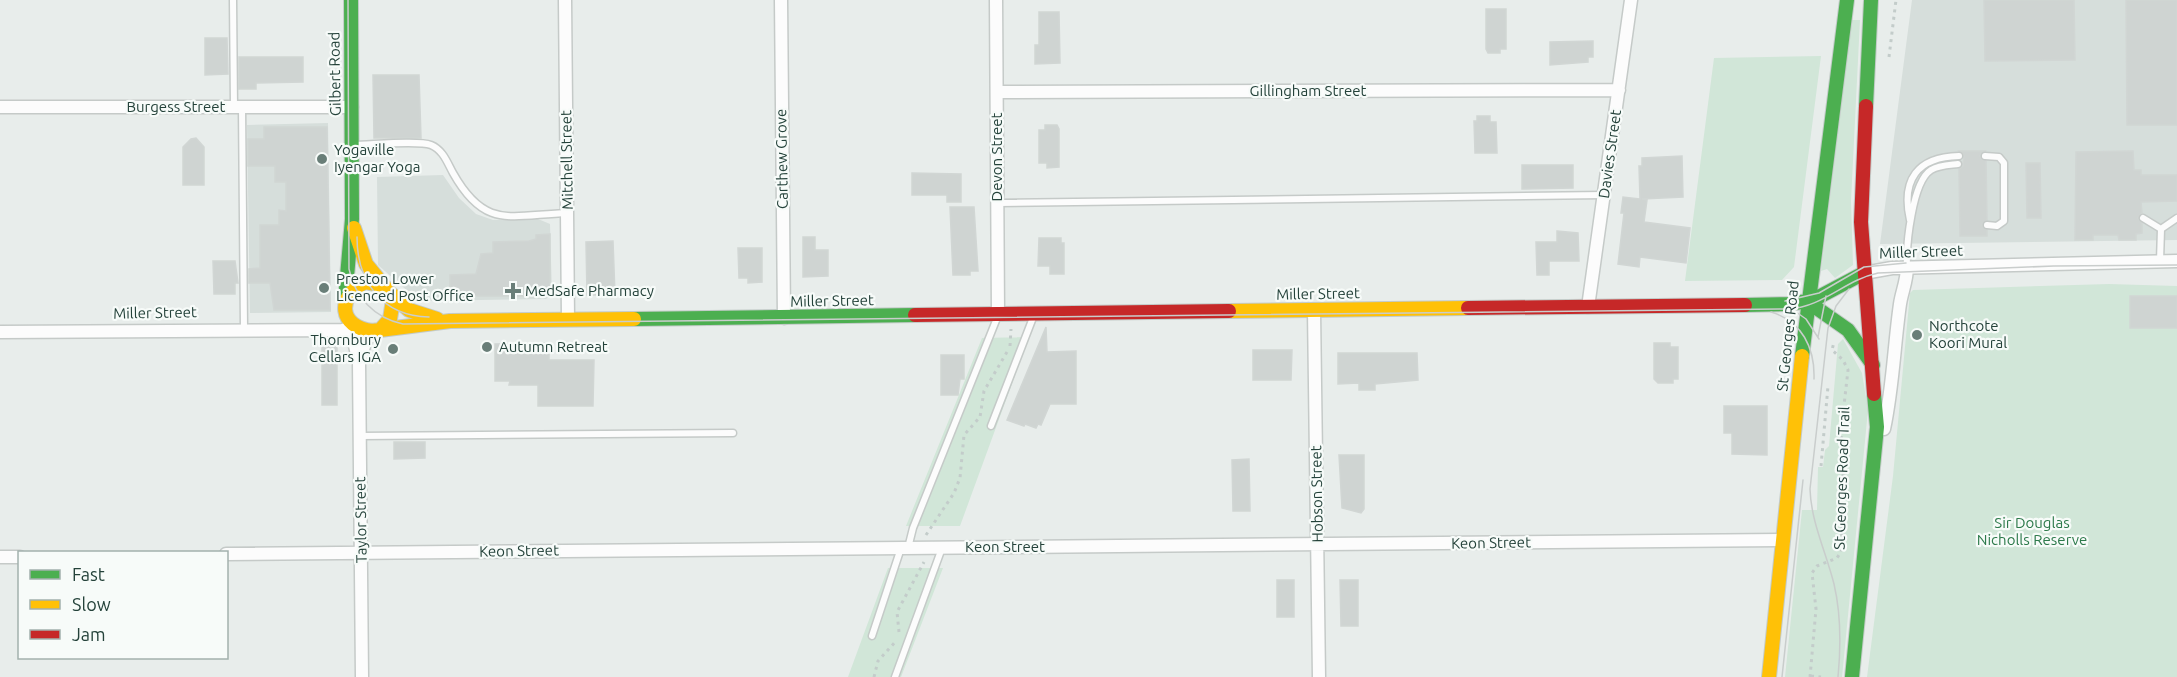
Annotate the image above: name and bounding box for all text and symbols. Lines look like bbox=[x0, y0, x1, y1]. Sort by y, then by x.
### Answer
street label: Gilbert Road bbox=[325, 32, 344, 116]
street label: Gillingham Street bbox=[1250, 82, 1367, 99]
street label: Burgess Street bbox=[126, 98, 226, 115]
street label: Davies Street bbox=[1595, 108, 1624, 199]
street label: Carthew Grove bbox=[772, 109, 791, 209]
street label: Mitchell Street bbox=[557, 110, 576, 210]
street label: Devon Street bbox=[988, 112, 1005, 201]
place label: Yogaville Iyengar Yoga bbox=[334, 141, 420, 175]
marker: Yogaville Iyengar Yoga bbox=[315, 152, 329, 166]
street label: Miller Street bbox=[1879, 242, 1963, 261]
place label: Preston Lower Licenced Post Office bbox=[336, 270, 474, 304]
street label: St Georges Road bbox=[1773, 280, 1802, 392]
marker: Preston Lower Licenced Post Office bbox=[317, 281, 331, 295]
place label: MedSafe Pharmacy bbox=[525, 282, 654, 299]
marker: MedSafe Pharmacy bbox=[506, 284, 520, 298]
street label: Miller Street bbox=[1276, 284, 1360, 303]
street label: Miller Street bbox=[790, 291, 874, 310]
street label: Miller Street bbox=[113, 303, 197, 322]
place label: Northcote Koori Mural bbox=[1929, 317, 2007, 351]
marker: Northcote Koori Mural bbox=[1910, 328, 1924, 342]
place label: Thornbury Cellars IGA bbox=[309, 331, 381, 365]
place label: Autumn Retreat bbox=[499, 338, 608, 355]
marker: Autumn Retreat bbox=[480, 340, 494, 354]
marker: Thornbury Cellars IGA bbox=[386, 342, 400, 356]
street label: St Georges Road Trail bbox=[1831, 406, 1853, 550]
street label: Hobson Street bbox=[1307, 445, 1326, 543]
street label: Taylor Street bbox=[351, 477, 370, 563]
park label: Sir Douglas Nicholls Reserve bbox=[1977, 514, 2087, 548]
street label: Keon Street bbox=[1451, 533, 1531, 552]
street label: Keon Street bbox=[965, 538, 1045, 555]
street label: Keon Street bbox=[479, 541, 559, 560]
legend bbox=[18, 551, 228, 659]
text: Fast bbox=[72, 564, 105, 584]
text: Slow bbox=[72, 594, 111, 614]
text: Jam bbox=[72, 624, 106, 644]

